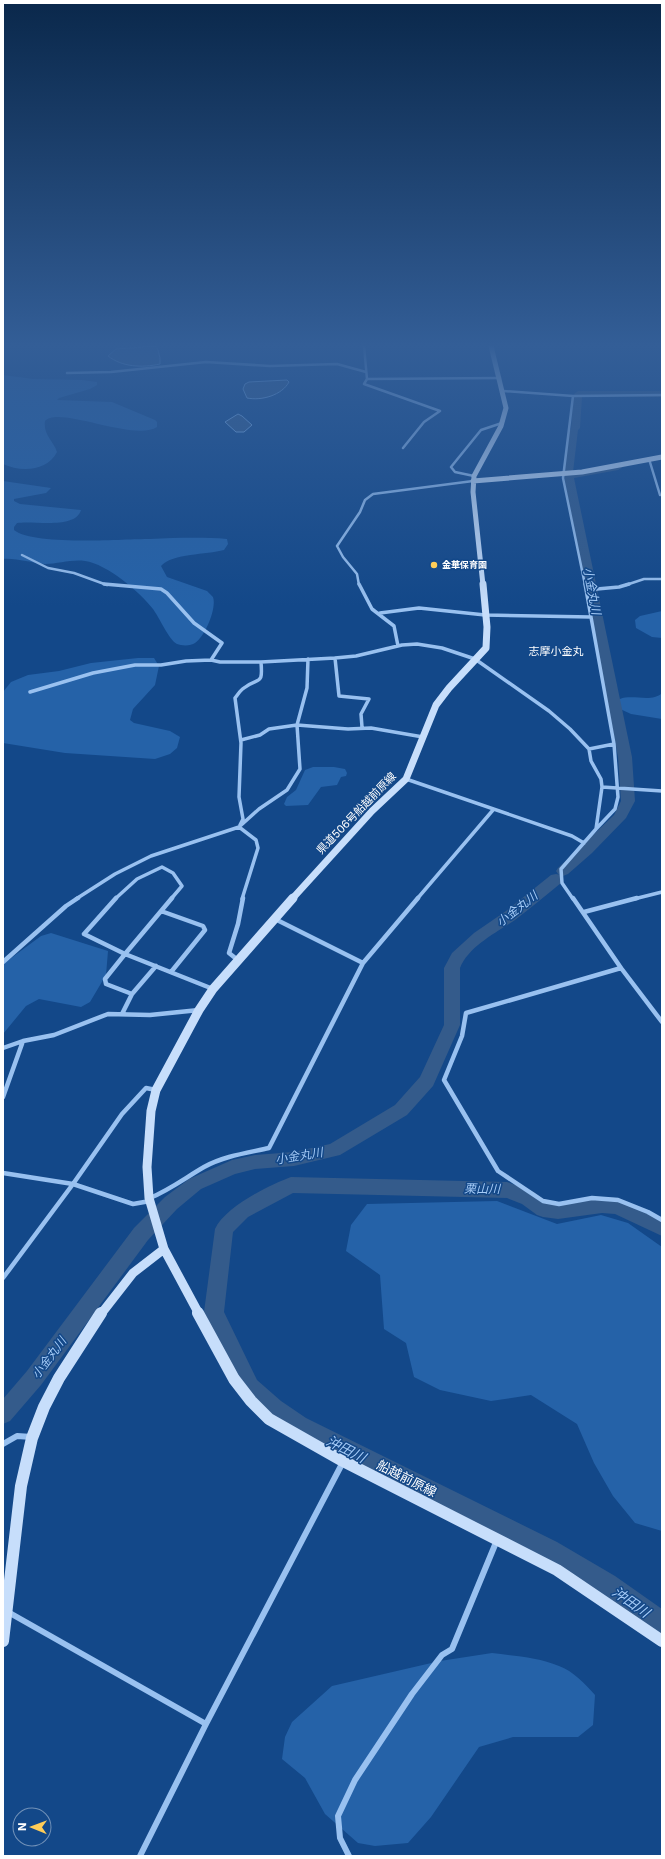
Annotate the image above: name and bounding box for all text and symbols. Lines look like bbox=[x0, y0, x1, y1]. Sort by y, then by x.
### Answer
place label: 金華保育園 bbox=[442, 559, 487, 570]
marker: 金華保育園 bbox=[429, 560, 439, 570]
water label: 小金丸川 bbox=[581, 566, 605, 618]
district label: 志摩小金丸 bbox=[529, 644, 584, 658]
street label: 県道506号船越前原線 bbox=[313, 769, 399, 857]
water label: 小金丸川 bbox=[493, 887, 542, 929]
water label: 小金丸川 bbox=[274, 1144, 326, 1167]
water label: 栗山川 bbox=[464, 1181, 502, 1196]
water label: 小金丸川 bbox=[28, 1332, 70, 1381]
water label: 沖田川 bbox=[324, 1431, 371, 1467]
street label: 船越前原線 bbox=[374, 1456, 440, 1500]
water label: 沖田川 bbox=[609, 1583, 655, 1622]
north arrow bbox=[12, 1807, 52, 1847]
text: N bbox=[15, 1823, 29, 1831]

